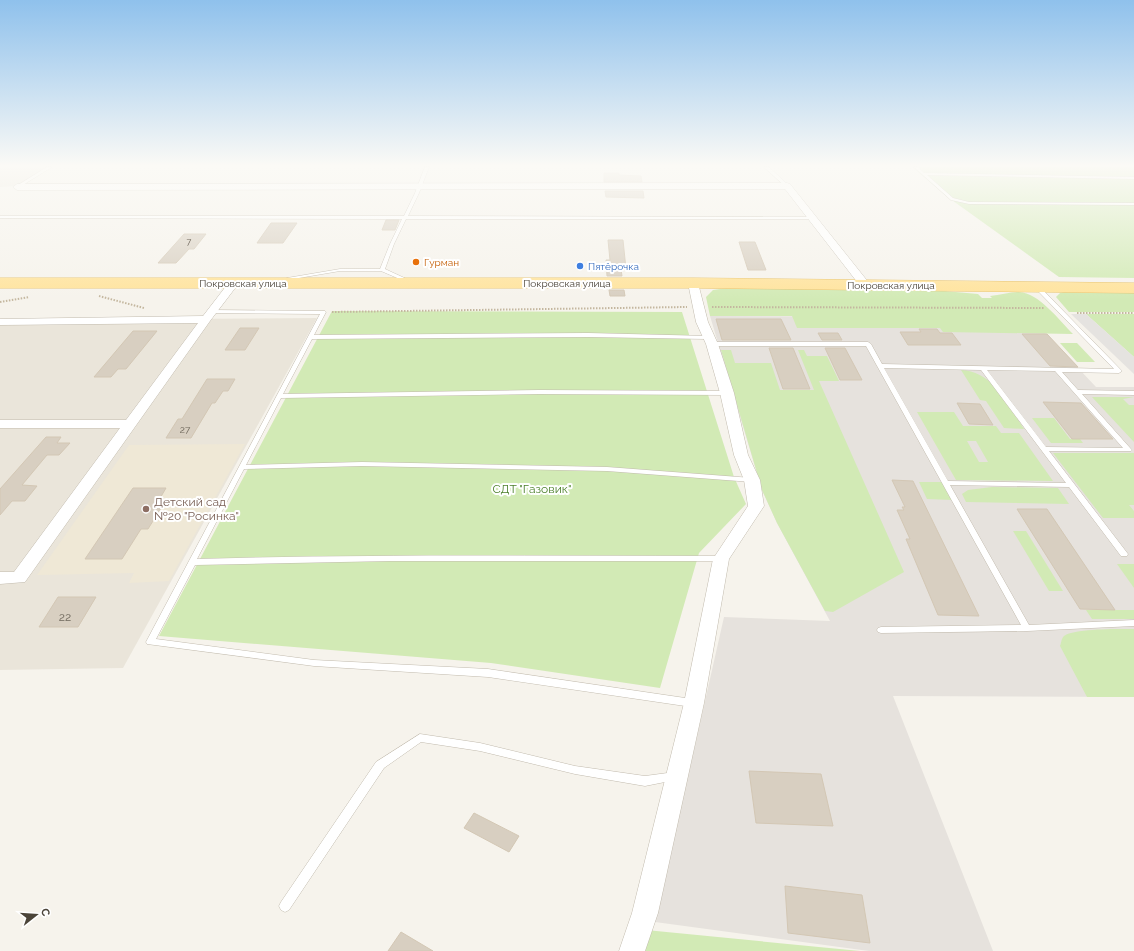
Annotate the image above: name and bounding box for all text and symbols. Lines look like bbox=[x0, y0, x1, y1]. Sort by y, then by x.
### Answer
house number: 7 bbox=[187, 237, 192, 247]
marker: Гурман bbox=[411, 257, 421, 267]
place label: Гурман bbox=[424, 257, 459, 268]
marker: Пятёрочка bbox=[575, 261, 585, 271]
place label: Пятёрочка bbox=[588, 261, 639, 272]
street label: Покровская улица bbox=[199, 278, 287, 289]
street label: Покровская улица bbox=[523, 278, 611, 289]
street label: Покровская улица bbox=[847, 280, 935, 291]
house number: 27 bbox=[180, 424, 191, 435]
park label: СДТ "Газовик" bbox=[492, 482, 572, 496]
place label: Детский сад №20 "Росинка" bbox=[154, 495, 239, 523]
marker: Детский сад №20 "Росинка" bbox=[141, 504, 151, 514]
house number: 22 bbox=[59, 610, 71, 624]
north arrow bbox=[16, 895, 56, 935]
text: С bbox=[38, 907, 53, 918]

